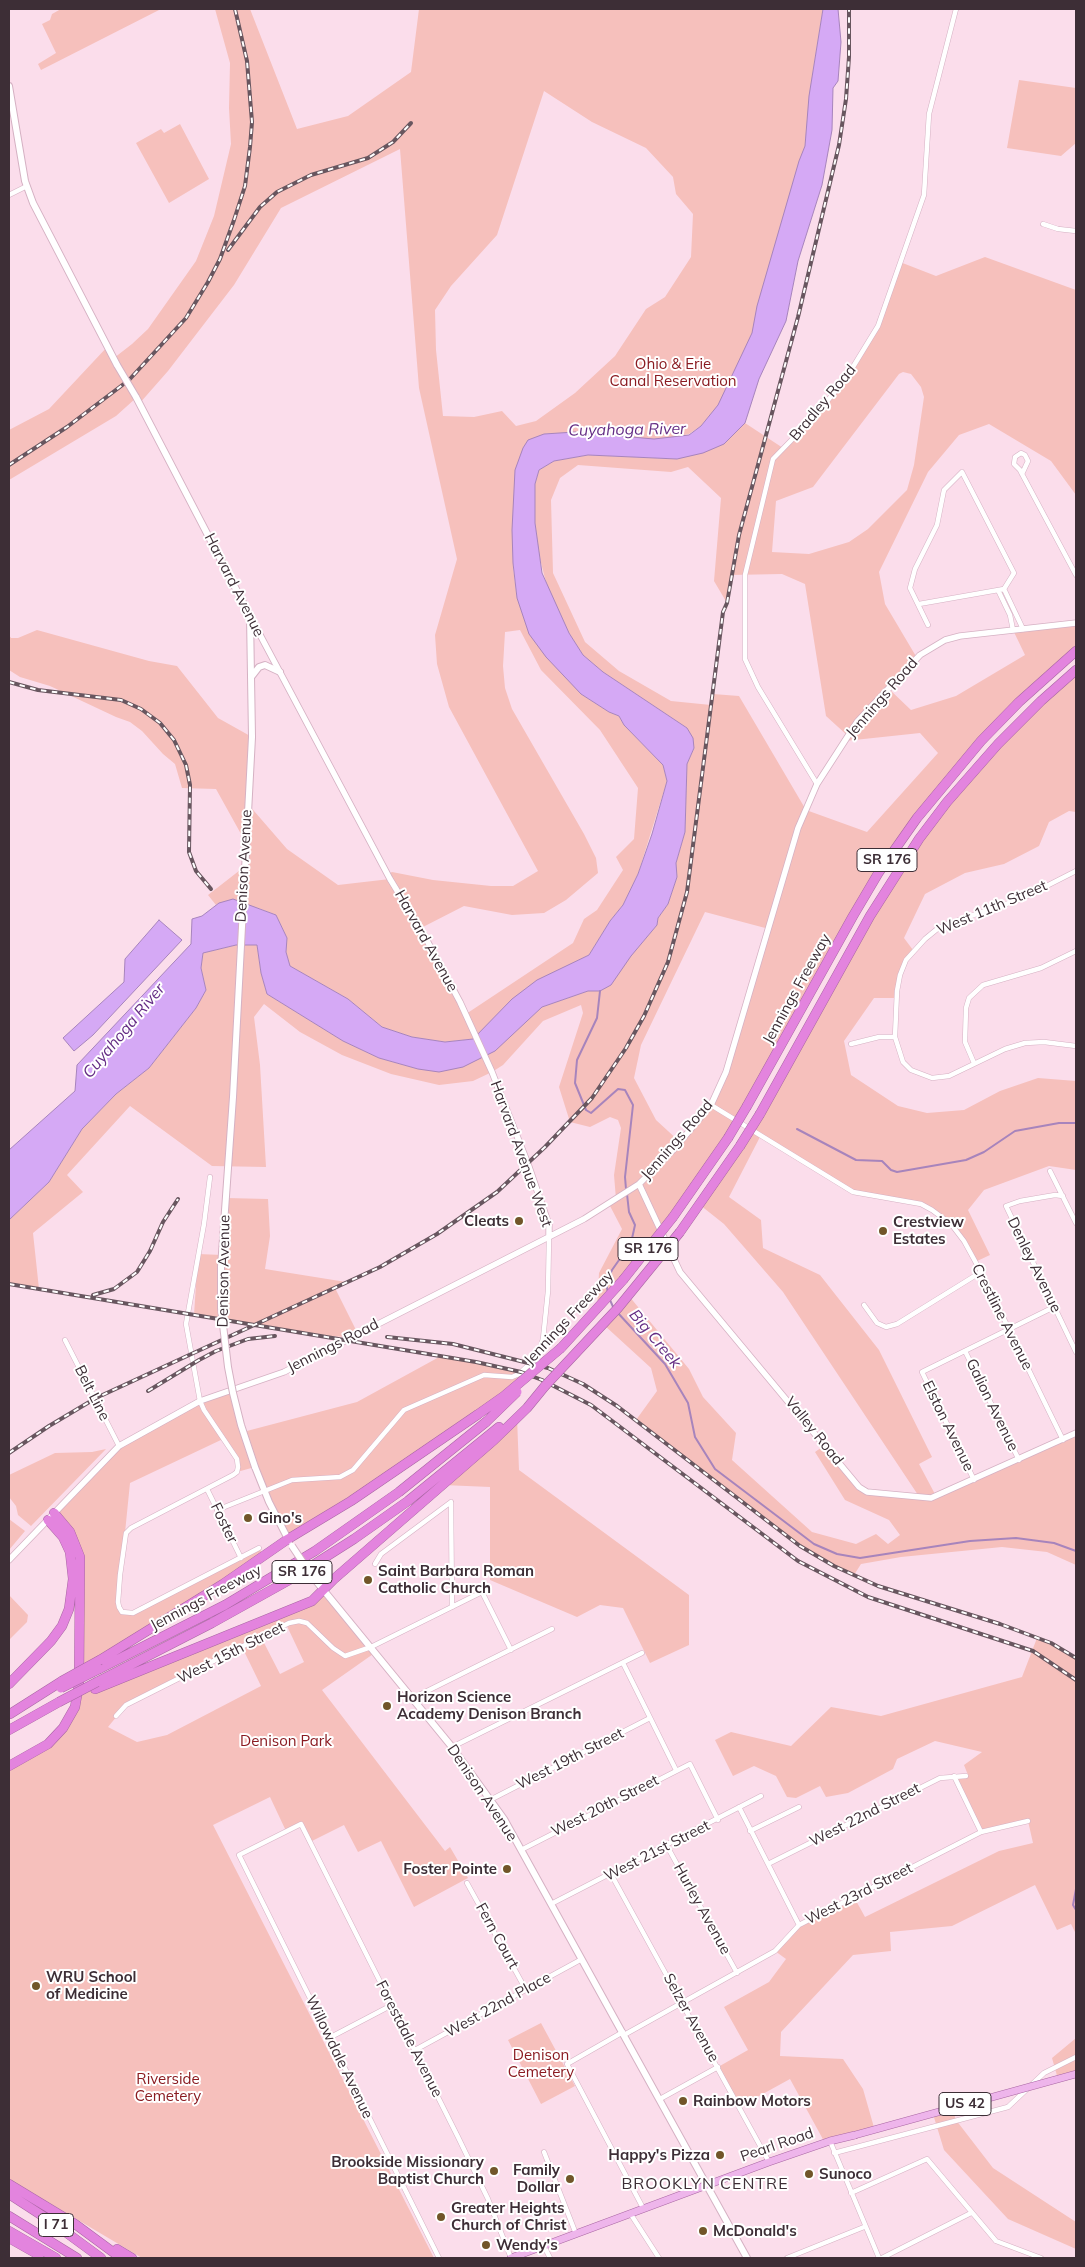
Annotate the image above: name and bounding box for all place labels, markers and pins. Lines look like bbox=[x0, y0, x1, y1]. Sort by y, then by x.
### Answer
place label: Cleats bbox=[464, 1212, 509, 1230]
place label: Crestview Estates bbox=[893, 1213, 964, 1248]
marker: Cleats bbox=[513, 1215, 525, 1227]
marker: Crestview Estates bbox=[877, 1225, 889, 1237]
place label: Gino's bbox=[258, 1509, 302, 1527]
marker: Gino's bbox=[242, 1512, 254, 1524]
place label: Saint Barbara Roman Catholic Church bbox=[378, 1562, 534, 1597]
marker: Saint Barbara Roman Catholic Church bbox=[362, 1574, 374, 1586]
place label: Horizon Science Academy Denison Branch bbox=[397, 1688, 581, 1723]
marker: Horizon Science Academy Denison Branch bbox=[381, 1700, 393, 1712]
place label: Foster Pointe bbox=[403, 1860, 497, 1878]
marker: Foster Pointe bbox=[501, 1863, 513, 1875]
place label: WRU School of Medicine bbox=[46, 1968, 137, 2003]
marker: WRU School of Medicine bbox=[30, 1980, 42, 1992]
place label: Rainbow Motors bbox=[693, 2092, 811, 2110]
marker: Rainbow Motors bbox=[677, 2095, 689, 2107]
place label: Happy's Pizza bbox=[608, 2146, 710, 2164]
marker: Happy's Pizza bbox=[714, 2149, 726, 2161]
place label: Brookside Missionary Baptist Church bbox=[331, 2153, 484, 2188]
place label: Family Dollar bbox=[513, 2161, 560, 2196]
marker: Brookside Missionary Baptist Church bbox=[488, 2165, 500, 2177]
place label: Sunoco bbox=[819, 2165, 872, 2183]
marker: Sunoco bbox=[803, 2168, 815, 2180]
marker: Family Dollar bbox=[564, 2173, 576, 2185]
place label: Greater Heights Church of Christ bbox=[451, 2199, 566, 2234]
marker: Greater Heights Church of Christ bbox=[435, 2211, 447, 2223]
place label: McDonald's bbox=[713, 2222, 797, 2240]
marker: McDonald's bbox=[697, 2225, 709, 2237]
place label: Wendy's bbox=[496, 2236, 558, 2254]
marker: Wendy's bbox=[480, 2239, 492, 2251]

